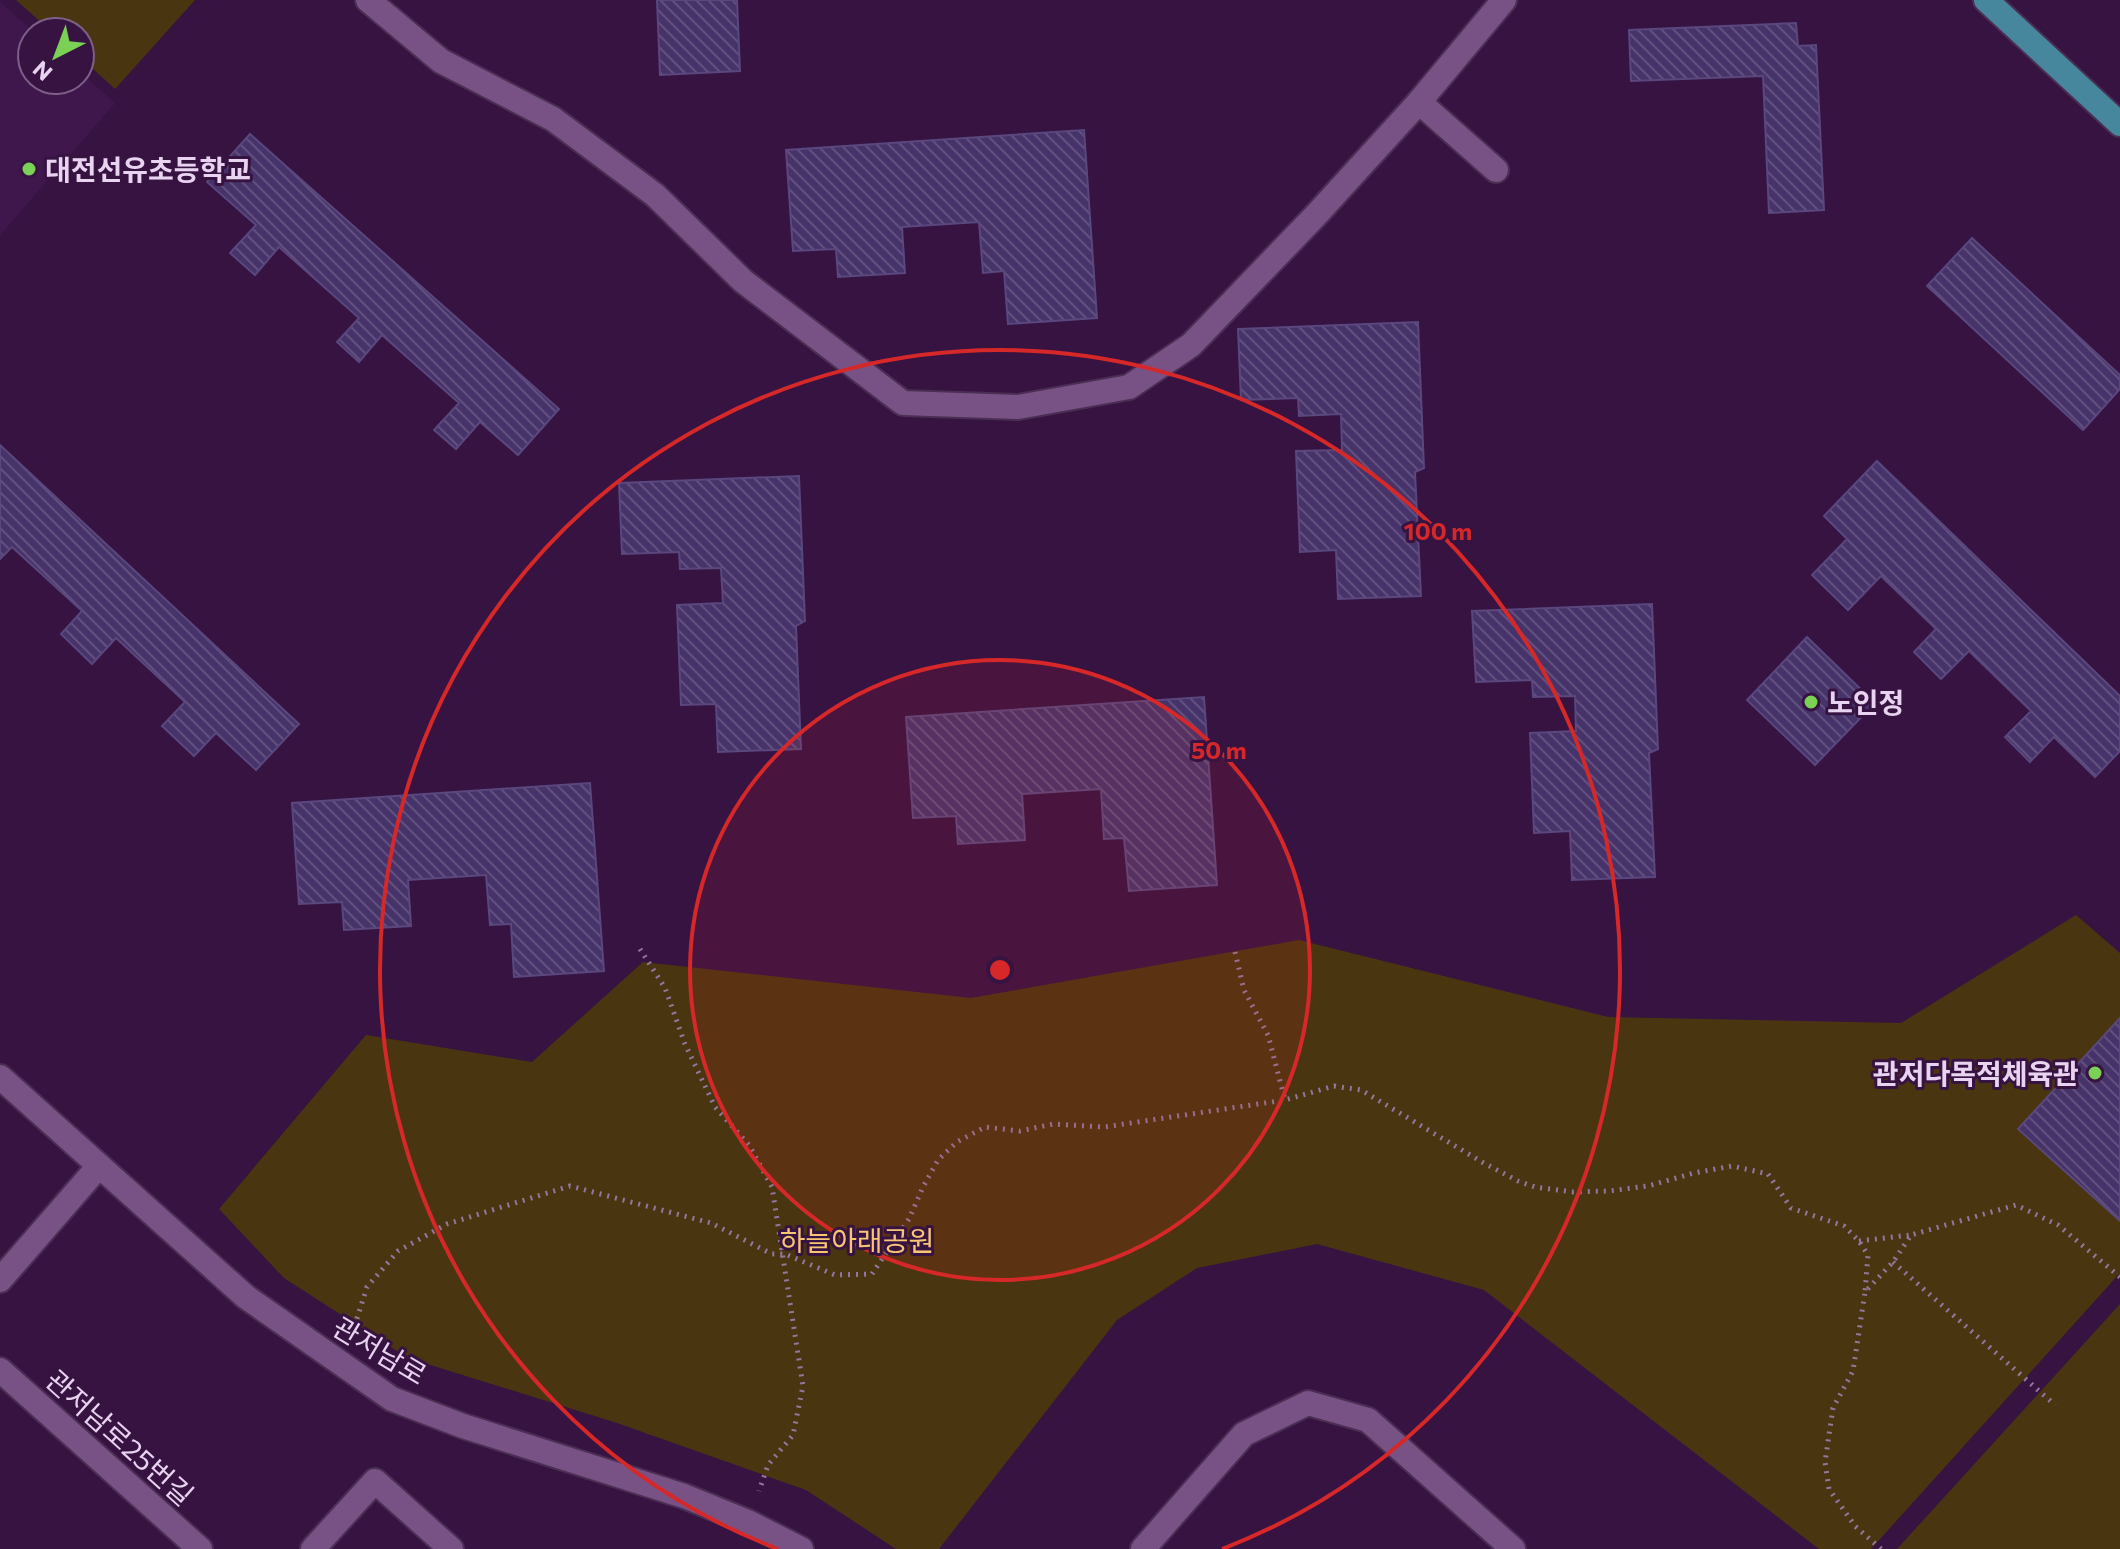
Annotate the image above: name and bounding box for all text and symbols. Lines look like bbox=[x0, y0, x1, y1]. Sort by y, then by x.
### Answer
north arrow bbox=[16, 16, 96, 96]
text: N bbox=[27, 56, 57, 87]
place label: 대전선유초등학교 bbox=[45, 152, 251, 186]
marker: 대전선유초등학교 bbox=[20, 160, 38, 178]
text: 100 m bbox=[1404, 516, 1472, 545]
place label: 노인정 bbox=[1827, 685, 1904, 719]
marker: 노인정 bbox=[1802, 693, 1820, 711]
text: 50 m bbox=[1191, 735, 1247, 764]
centre of rings bbox=[986, 956, 1014, 984]
place label: 관저다목적체육관 bbox=[1873, 1056, 2079, 1090]
marker: 관저다목적체육관 bbox=[2086, 1064, 2104, 1082]
park label: 하늘아래공원 bbox=[780, 1223, 934, 1257]
street label: 관저남로 bbox=[327, 1309, 433, 1391]
street label: 관저남로25번길 bbox=[39, 1362, 201, 1512]

